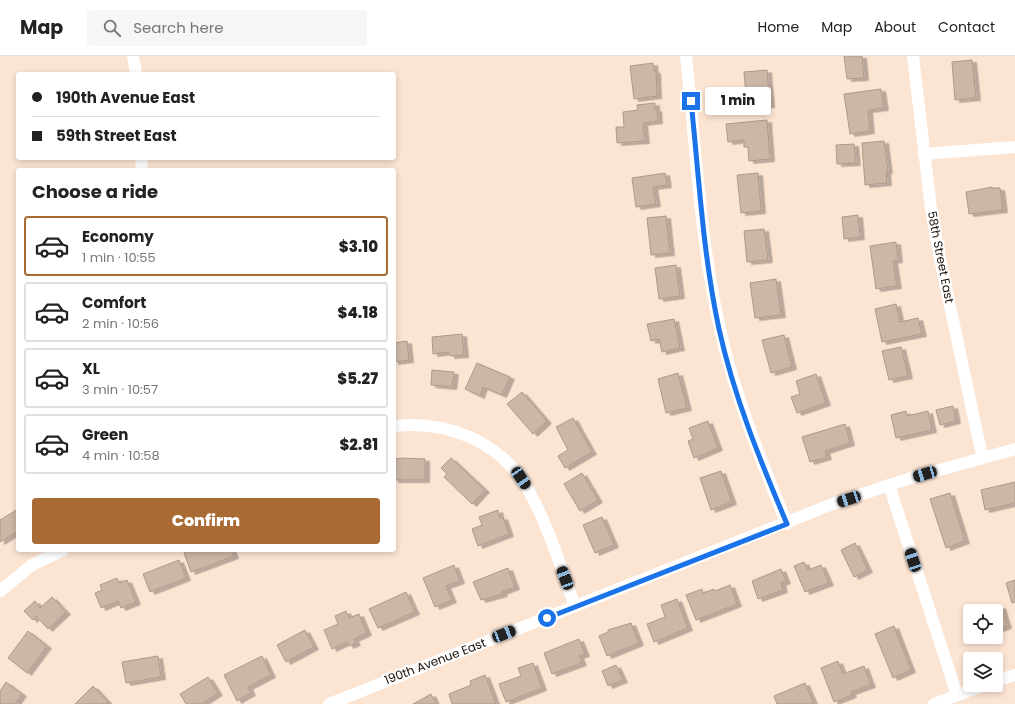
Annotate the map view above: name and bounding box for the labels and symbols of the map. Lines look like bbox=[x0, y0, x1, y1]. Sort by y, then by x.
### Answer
callout: 1 min bbox=[705, 87, 771, 115]
route end bbox=[682, 92, 700, 110]
street label: 58th Street East bbox=[924, 209, 958, 305]
car bbox=[509, 465, 533, 491]
car bbox=[912, 465, 938, 483]
car bbox=[836, 490, 862, 508]
car bbox=[904, 547, 922, 573]
car bbox=[555, 565, 575, 591]
route start bbox=[538, 609, 556, 627]
car bbox=[491, 624, 517, 644]
street label: 190th Avenue East bbox=[382, 634, 488, 688]

